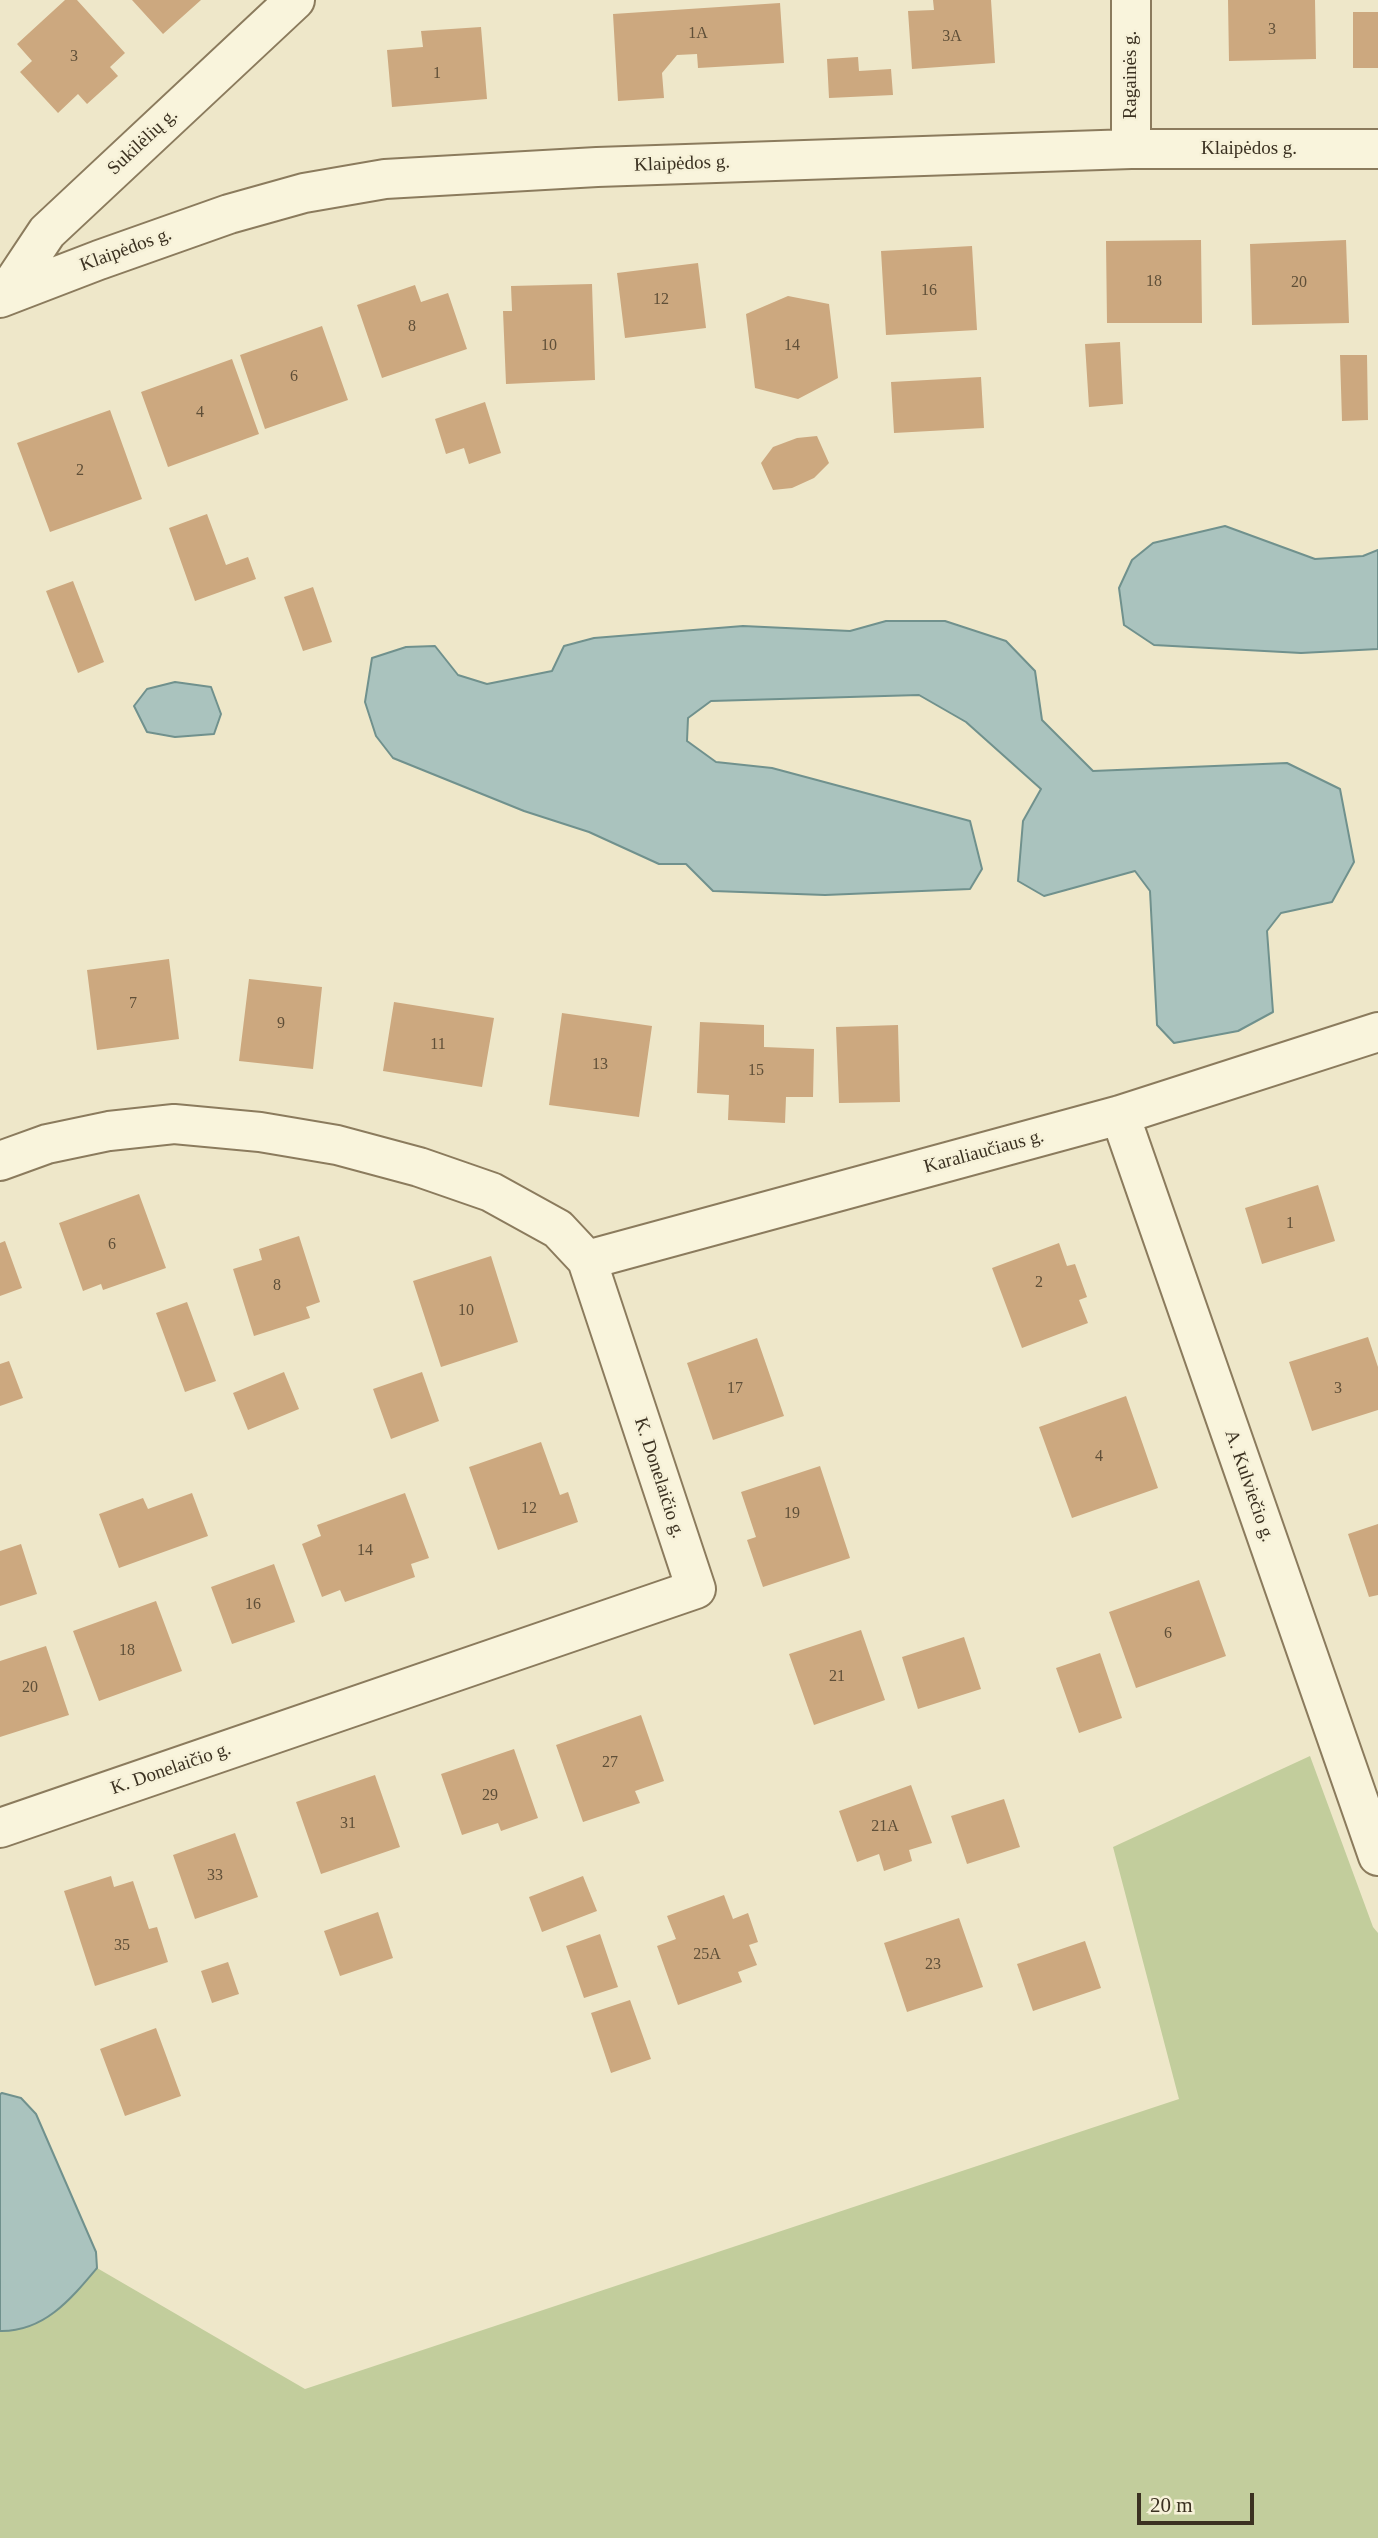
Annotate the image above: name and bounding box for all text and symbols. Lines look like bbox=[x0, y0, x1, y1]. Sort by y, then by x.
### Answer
house number: 3 bbox=[1268, 20, 1276, 40]
house number: 1A bbox=[688, 24, 708, 44]
house number: 3A bbox=[942, 27, 962, 47]
street label: Ragainės g. bbox=[1120, 31, 1142, 119]
house number: 3 bbox=[70, 47, 78, 67]
house number: 1 bbox=[433, 64, 441, 84]
street label: Sukilėlių g. bbox=[103, 104, 183, 180]
street label: Klaipėdos g. bbox=[1201, 138, 1297, 160]
street label: Klaipėdos g. bbox=[634, 151, 730, 177]
street label: Klaipėdos g. bbox=[77, 223, 175, 277]
house number: 18 bbox=[1146, 272, 1162, 292]
house number: 20 bbox=[1291, 273, 1307, 293]
house number: 16 bbox=[921, 281, 937, 301]
house number: 12 bbox=[653, 290, 669, 310]
house number: 8 bbox=[408, 317, 416, 337]
house number: 10 bbox=[541, 336, 557, 356]
house number: 14 bbox=[784, 336, 800, 356]
house number: 6 bbox=[290, 367, 298, 387]
house number: 4 bbox=[196, 403, 204, 423]
house number: 2 bbox=[76, 461, 84, 481]
house number: 7 bbox=[129, 994, 137, 1014]
house number: 9 bbox=[277, 1014, 285, 1034]
house number: 11 bbox=[430, 1035, 446, 1055]
house number: 13 bbox=[592, 1055, 608, 1075]
house number: 15 bbox=[748, 1061, 764, 1081]
street label: Karaliaučiaus g. bbox=[921, 1125, 1047, 1179]
house number: 1 bbox=[1286, 1214, 1294, 1234]
house number: 6 bbox=[108, 1235, 116, 1255]
house number: 2 bbox=[1035, 1273, 1043, 1293]
house number: 8 bbox=[273, 1276, 281, 1296]
house number: 10 bbox=[458, 1301, 474, 1321]
house number: 17 bbox=[727, 1379, 743, 1399]
house number: 3 bbox=[1334, 1379, 1342, 1399]
street label: K. Donelaičio g. bbox=[629, 1415, 689, 1541]
street label: A. Kulviečio g. bbox=[1219, 1427, 1279, 1545]
house number: 4 bbox=[1095, 1447, 1103, 1467]
house number: 12 bbox=[521, 1499, 537, 1519]
house number: 19 bbox=[784, 1504, 800, 1524]
house number: 14 bbox=[357, 1541, 373, 1561]
house number: 16 bbox=[245, 1595, 261, 1615]
house number: 6 bbox=[1164, 1624, 1172, 1644]
house number: 18 bbox=[119, 1641, 135, 1661]
house number: 21 bbox=[829, 1667, 845, 1687]
house number: 20 bbox=[22, 1678, 38, 1698]
street label: K. Donelaičio g. bbox=[108, 1738, 234, 1800]
house number: 27 bbox=[602, 1753, 618, 1773]
house number: 29 bbox=[482, 1786, 498, 1806]
house number: 31 bbox=[340, 1814, 356, 1834]
house number: 21A bbox=[871, 1817, 899, 1837]
house number: 33 bbox=[207, 1866, 223, 1886]
house number: 35 bbox=[114, 1936, 130, 1956]
house number: 25A bbox=[693, 1945, 721, 1965]
house number: 23 bbox=[925, 1955, 941, 1975]
scale bar bbox=[1140, 2478, 1257, 2522]
text: 20 m bbox=[1150, 2493, 1193, 2517]

